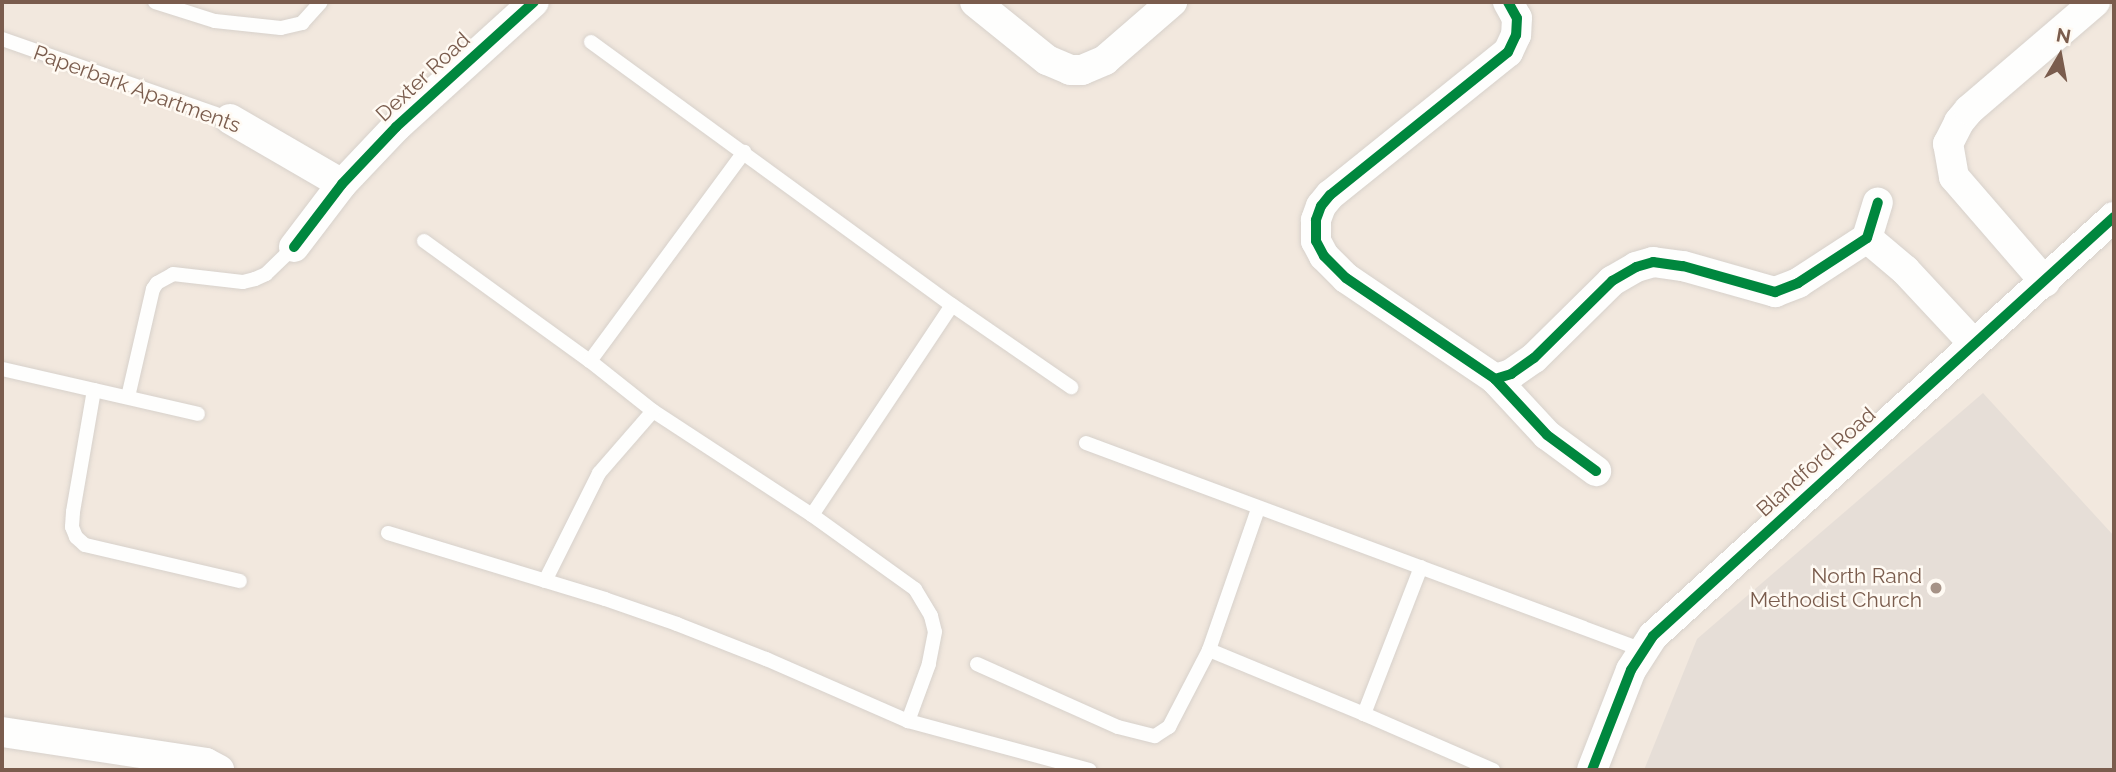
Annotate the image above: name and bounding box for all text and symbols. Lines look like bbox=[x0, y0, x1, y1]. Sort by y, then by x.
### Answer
north arrow bbox=[2025, 21, 2095, 91]
text: N bbox=[2055, 23, 2073, 47]
street label: Dexter Road bbox=[371, 27, 475, 127]
street label: Paperbark Apartments bbox=[30, 40, 244, 138]
street label: Blandford Road bbox=[1751, 402, 1881, 522]
place label: North Rand Methodist Church bbox=[1750, 563, 1922, 613]
marker: North Rand Methodist Church bbox=[1928, 580, 1944, 596]

